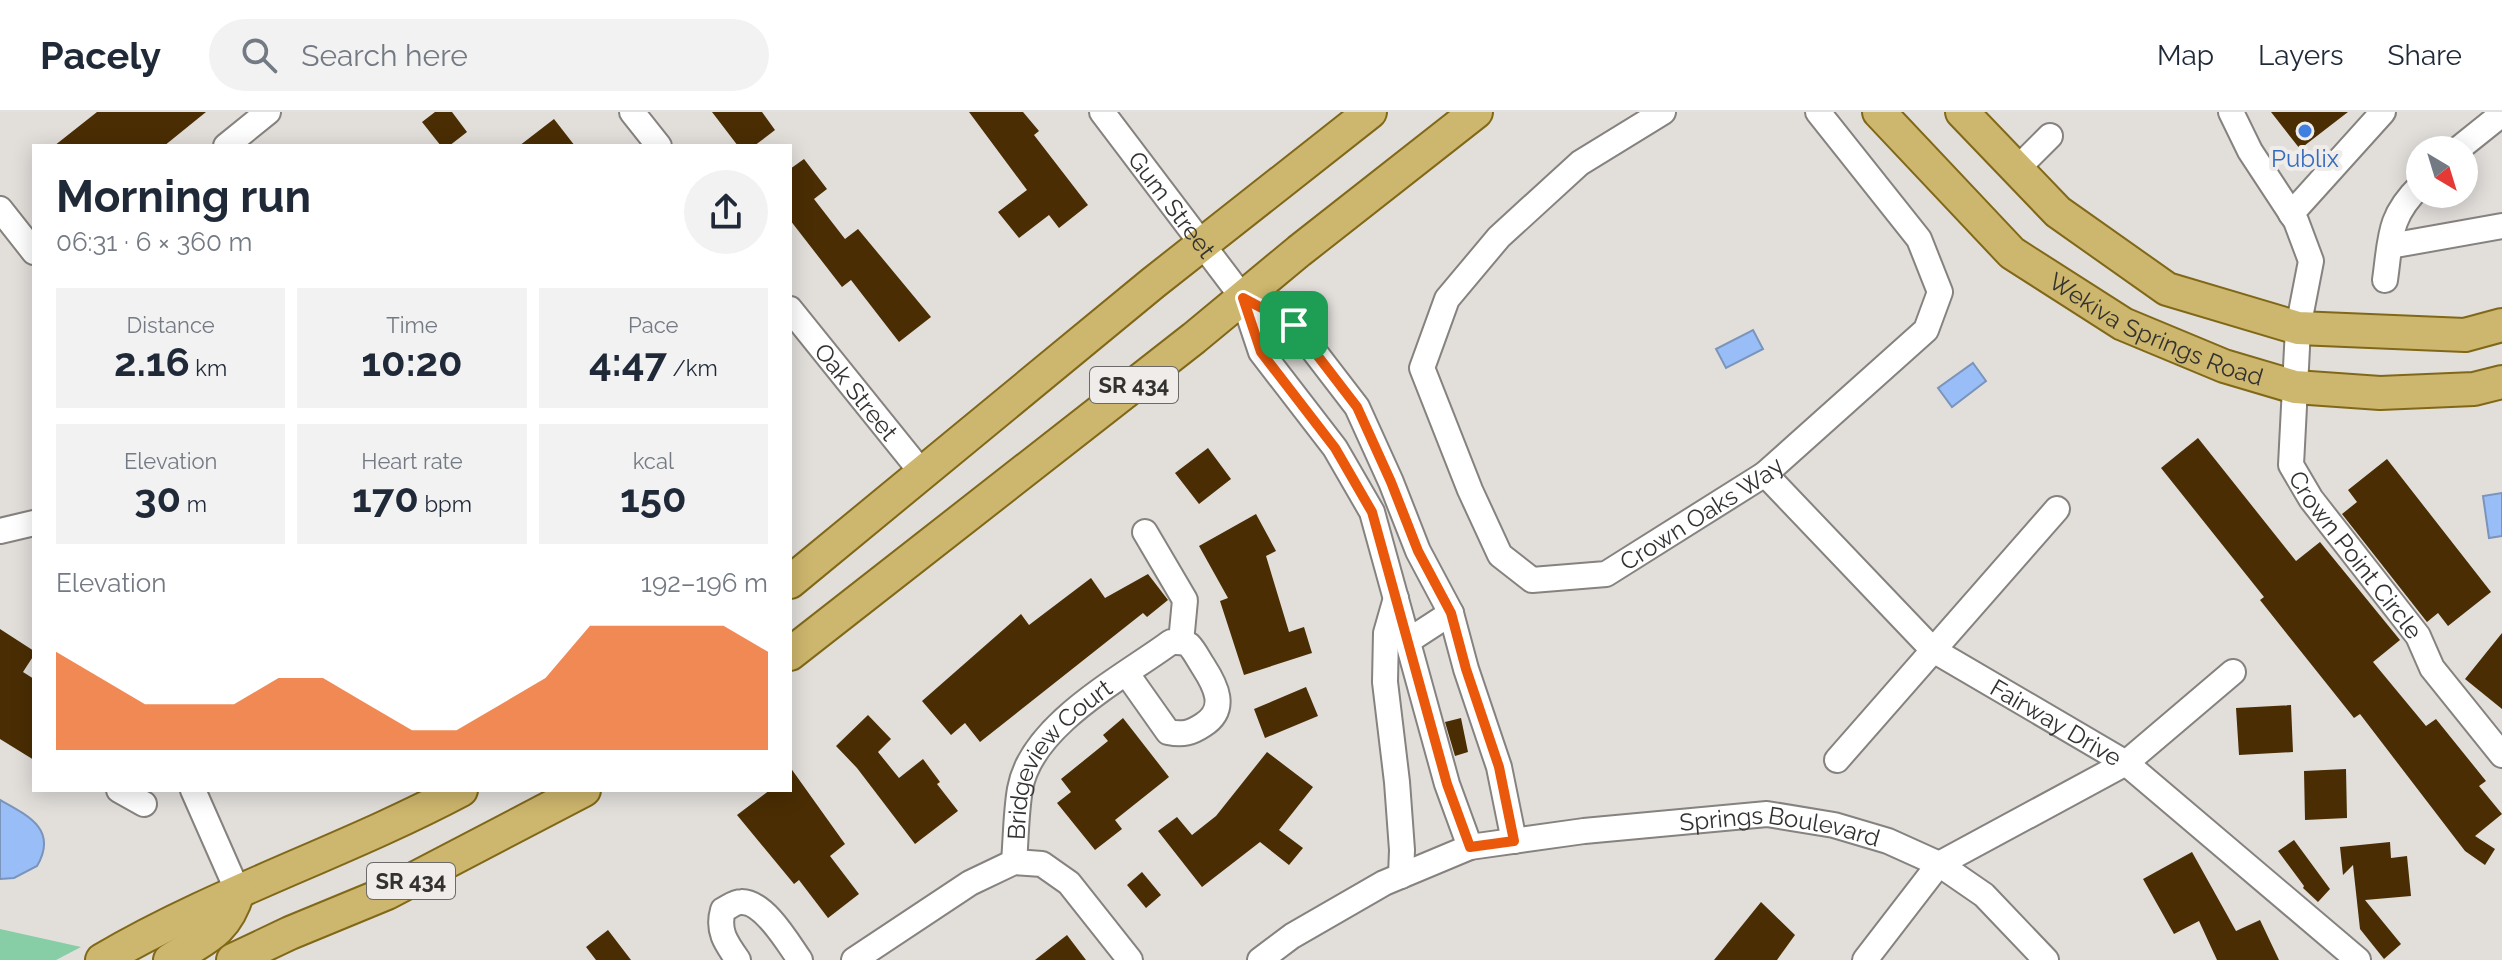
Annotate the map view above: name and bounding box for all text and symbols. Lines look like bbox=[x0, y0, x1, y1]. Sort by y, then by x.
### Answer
search box bbox=[209, 19, 769, 91]
text: Pacely bbox=[40, 33, 161, 78]
icon: search bbox=[237, 33, 281, 77]
text: Search here bbox=[301, 38, 468, 73]
text: Map bbox=[2157, 39, 2214, 72]
text: Layers bbox=[2258, 39, 2344, 72]
text: Share bbox=[2388, 39, 2462, 72]
marker: Publix bbox=[2296, 122, 2314, 140]
north arrow bbox=[2406, 136, 2478, 208]
map controls bbox=[2406, 136, 2478, 208]
place label: Publix bbox=[2271, 144, 2339, 173]
street label: Gum Street bbox=[1122, 145, 1222, 263]
button: share bbox=[684, 170, 768, 254]
text: Morning run bbox=[56, 171, 311, 222]
text: 06:31 · 6 × 360 m bbox=[56, 227, 252, 257]
street label: Wekiva Springs Road bbox=[2044, 266, 2267, 391]
pin bbox=[1260, 291, 1328, 359]
icon: arrive bbox=[1272, 303, 1316, 347]
text: Distance bbox=[127, 312, 215, 338]
text: Time bbox=[386, 312, 438, 338]
text: Pace bbox=[628, 312, 679, 338]
street label: Oak Street bbox=[809, 337, 904, 446]
text: 2.16 bbox=[114, 338, 190, 385]
text: 10:20 bbox=[361, 338, 463, 385]
text: 4:47 bbox=[589, 338, 667, 385]
text: km bbox=[190, 355, 227, 381]
text: /km bbox=[667, 355, 718, 381]
road number: SR 434 bbox=[1090, 367, 1178, 403]
text: Elevation bbox=[124, 448, 217, 474]
text: Heart rate bbox=[361, 448, 463, 474]
text: kcal bbox=[633, 448, 674, 474]
street label: Crown Oaks Way bbox=[1614, 450, 1789, 576]
street label: Crown Point Circle bbox=[2283, 465, 2429, 644]
text: 30 bbox=[134, 474, 181, 521]
text: 170 bbox=[352, 474, 419, 521]
text: 150 bbox=[620, 474, 687, 521]
text: m bbox=[181, 491, 207, 517]
text: bpm bbox=[419, 491, 472, 517]
text: Elevation bbox=[56, 568, 166, 598]
text: 192–196 m bbox=[641, 568, 768, 598]
street label: Fairway Drive bbox=[1985, 672, 2127, 772]
street label: Bridgeview Court bbox=[1001, 673, 1117, 841]
street label: Springs Boulevard bbox=[1678, 799, 1883, 852]
road number: SR 434 bbox=[367, 863, 455, 899]

